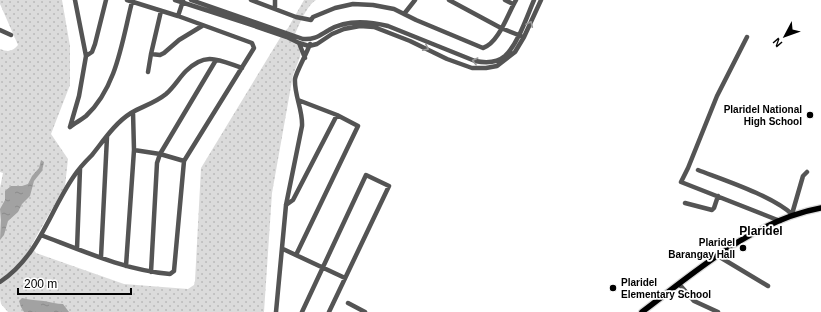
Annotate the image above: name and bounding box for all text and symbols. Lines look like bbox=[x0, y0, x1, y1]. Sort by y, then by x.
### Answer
north arrow bbox=[765, 16, 805, 56]
one-way arrow bbox=[525, 21, 533, 28]
text: N bbox=[770, 36, 785, 49]
one-way arrow bbox=[422, 44, 430, 51]
one-way arrow bbox=[472, 57, 479, 65]
place label: Plaridel National High School bbox=[724, 104, 802, 127]
marker: Plaridel National High School bbox=[805, 110, 815, 120]
district label: Plaridel bbox=[739, 224, 783, 238]
place label: Plaridel Barangay Hall bbox=[668, 237, 735, 260]
marker: Plaridel Barangay Hall bbox=[738, 243, 748, 253]
scale bar bbox=[18, 270, 131, 296]
text: 200 m bbox=[24, 277, 57, 291]
place label: Plaridel Elementary School bbox=[621, 277, 711, 300]
marker: Plaridel Elementary School bbox=[608, 283, 618, 293]

